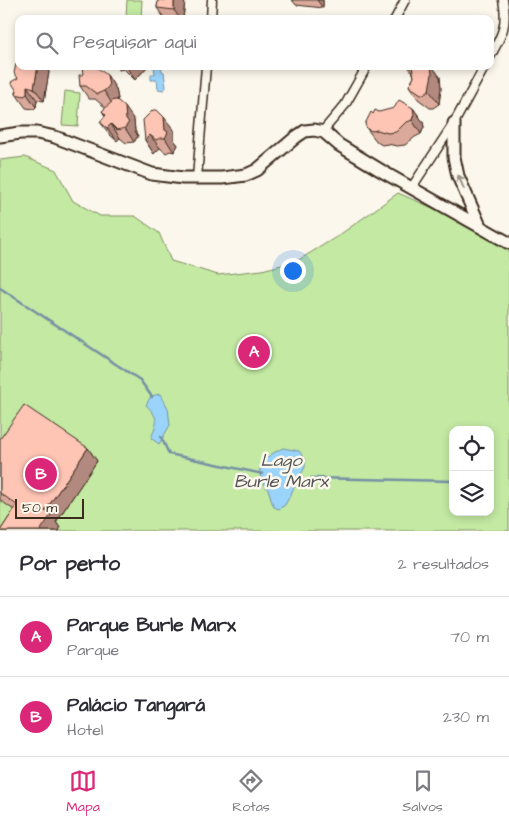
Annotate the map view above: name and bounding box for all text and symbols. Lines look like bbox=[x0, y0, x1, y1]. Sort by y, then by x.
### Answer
search box bbox=[15, 15, 494, 70]
icon: search bbox=[33, 29, 61, 57]
text: Pesquisar aqui bbox=[73, 29, 196, 56]
one-way arrow bbox=[456, 175, 465, 190]
your location bbox=[280, 258, 306, 284]
pin: A bbox=[238, 333, 270, 371]
map controls bbox=[449, 426, 494, 516]
button: locate bbox=[449, 426, 494, 471]
water label: Lago Burle Marx bbox=[234, 448, 330, 494]
pin: B bbox=[25, 455, 57, 493]
button: layers bbox=[449, 471, 494, 516]
scale bar bbox=[15, 496, 84, 519]
text: 50 m bbox=[22, 498, 57, 518]
text: Por perto bbox=[20, 549, 120, 578]
text: 2 resultados bbox=[397, 553, 489, 575]
text: Parque Burle Marx bbox=[67, 612, 236, 639]
text: A bbox=[31, 626, 41, 648]
text: 70 m bbox=[450, 626, 489, 648]
text: Parque bbox=[67, 639, 119, 661]
text: Palácio Tangará bbox=[67, 692, 205, 719]
text: B bbox=[30, 706, 42, 728]
text: 230 m bbox=[443, 706, 489, 728]
text: Hotel bbox=[67, 719, 103, 741]
tab: Mapa bbox=[66, 767, 100, 817]
tab: Rotas bbox=[232, 767, 270, 817]
tab: Salvos bbox=[402, 767, 443, 817]

